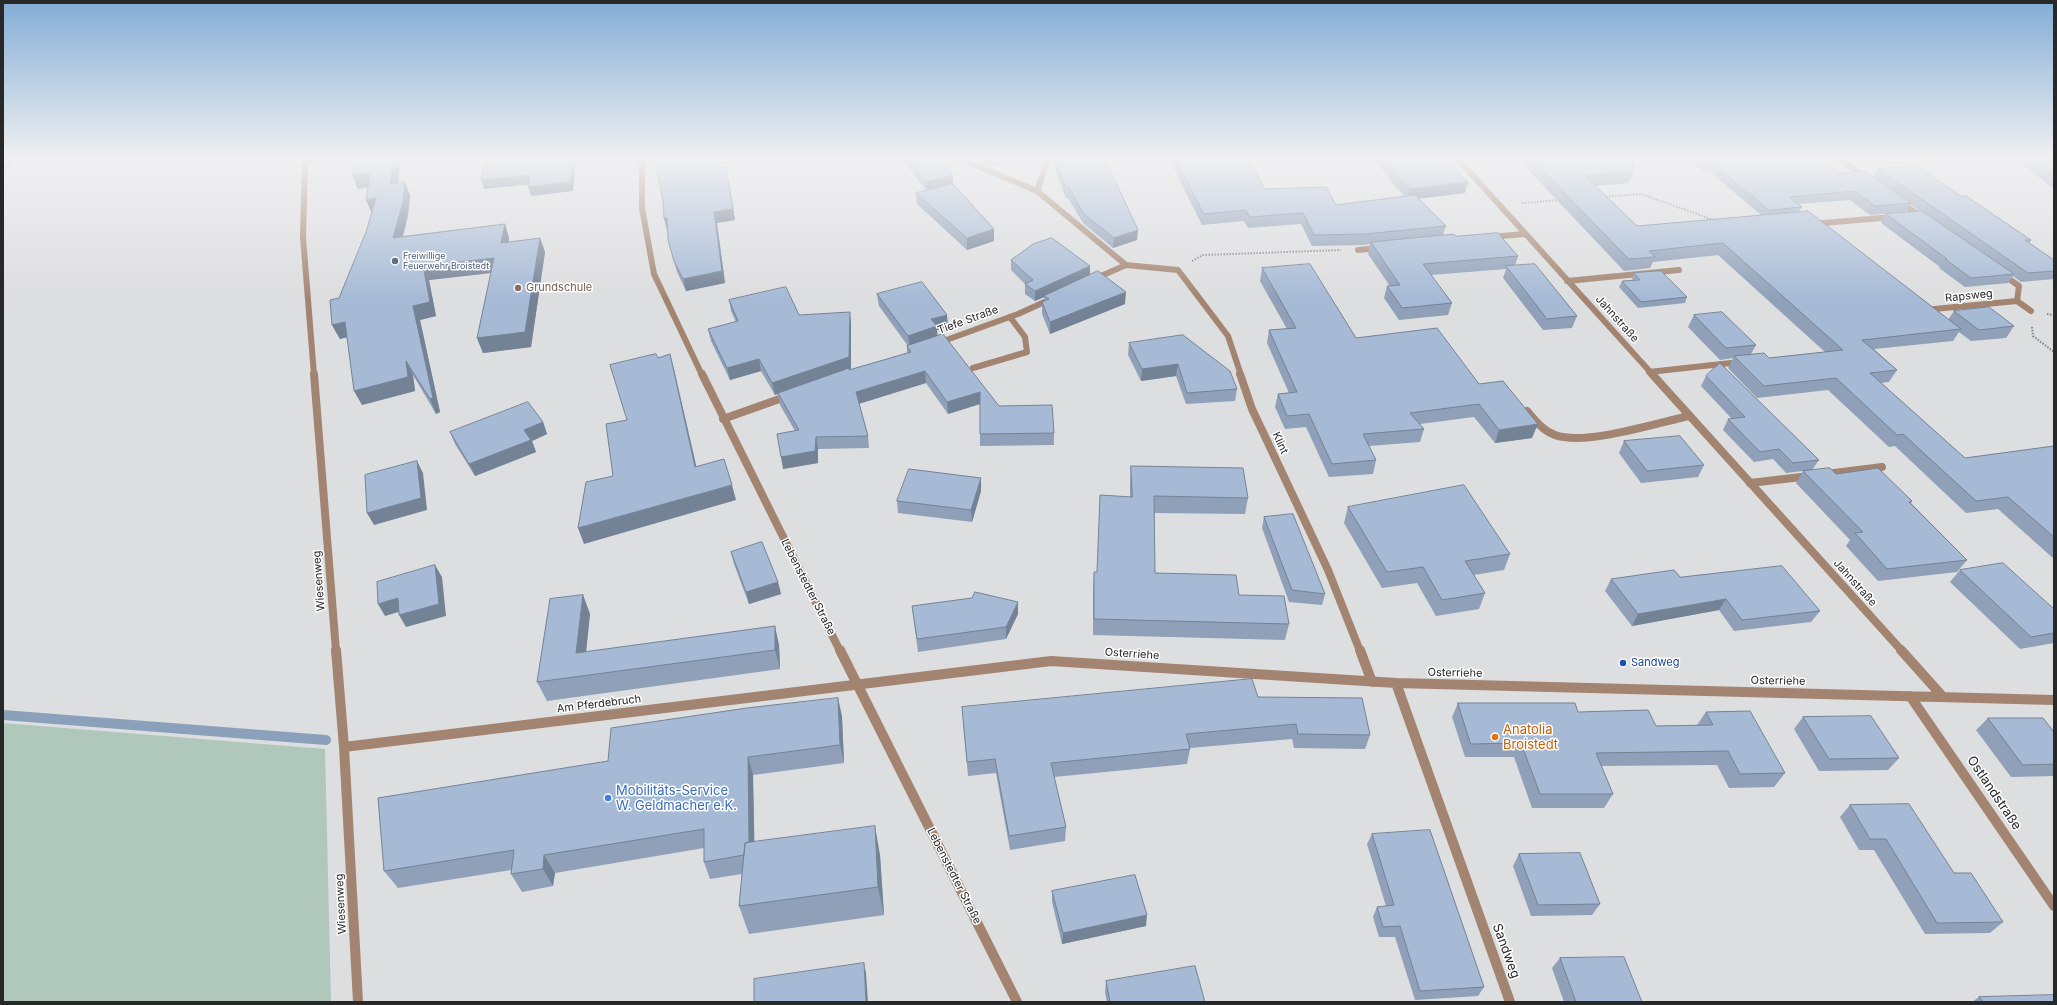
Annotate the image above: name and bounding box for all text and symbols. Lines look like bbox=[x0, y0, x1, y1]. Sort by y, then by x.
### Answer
place label: Freiwillige Feuerwehr Broistedt bbox=[403, 251, 489, 272]
marker: Freiwillige Feuerwehr Broistedt bbox=[390, 256, 400, 266]
place label: Grundschule bbox=[526, 281, 592, 295]
marker: Grundschule bbox=[513, 283, 523, 293]
street label: Rapsweg bbox=[1945, 287, 1993, 305]
street label: Jahnstraße bbox=[1593, 293, 1641, 345]
street label: Tiefe Straße bbox=[936, 303, 1000, 337]
street label: Klint bbox=[1269, 430, 1291, 456]
street label: Lebenstedter Straße bbox=[778, 537, 838, 637]
street label: Wiesenweg bbox=[310, 550, 328, 612]
street label: Jahnstraße bbox=[1831, 557, 1879, 609]
street label: Osterriehe bbox=[1104, 646, 1160, 662]
place label: Sandweg bbox=[1631, 656, 1679, 670]
marker: Sandweg bbox=[1618, 658, 1628, 668]
street label: Osterriehe bbox=[1428, 666, 1482, 680]
street label: Osterriehe bbox=[1751, 674, 1805, 688]
street label: Am Pferdebruch bbox=[556, 692, 642, 716]
place label: Anatolia Broistedt bbox=[1503, 722, 1558, 753]
marker: Anatolia Broistedt bbox=[1490, 732, 1500, 742]
street label: Ostlandstraße bbox=[1963, 753, 2025, 833]
place label: Mobilitäts-Service W. Geldmacher e.K. bbox=[616, 783, 737, 814]
marker: Mobilitäts-Service W. Geldmacher e.K. bbox=[603, 793, 613, 803]
street label: Lebenstedter Straße bbox=[924, 826, 984, 926]
street label: Wiesenweg bbox=[333, 873, 349, 935]
street label: Sandweg bbox=[1489, 921, 1523, 981]

